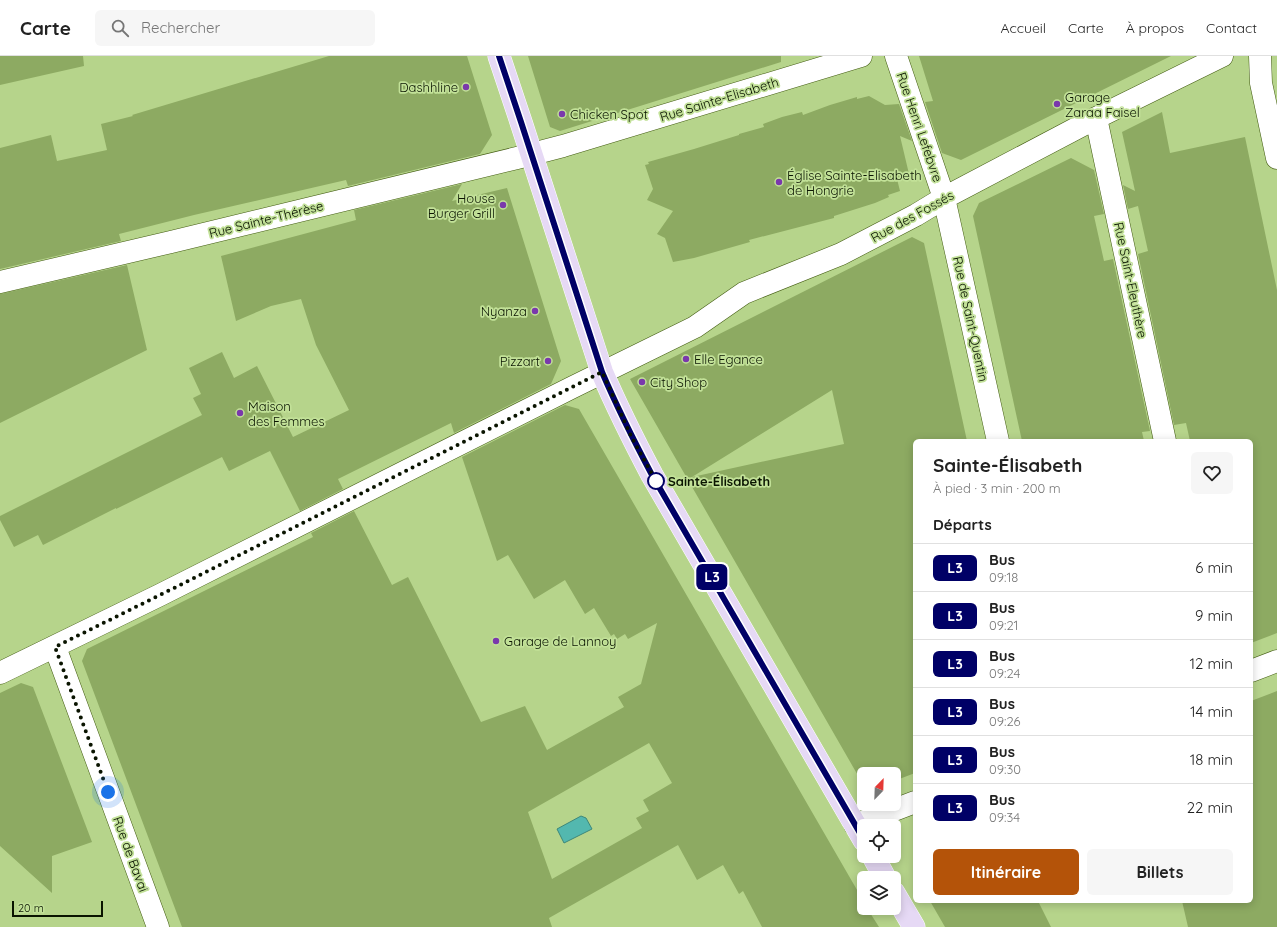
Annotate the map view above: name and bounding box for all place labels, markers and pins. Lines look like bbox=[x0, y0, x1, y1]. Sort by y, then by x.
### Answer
place label: Dashhline bbox=[399, 79, 458, 95]
marker: Dashhline bbox=[461, 82, 471, 92]
place label: Garage Zaraa Faisel bbox=[1065, 89, 1140, 120]
marker: Garage Zaraa Faisel bbox=[1052, 99, 1062, 109]
place label: Chicken Spot bbox=[570, 106, 648, 122]
marker: Chicken Spot bbox=[557, 109, 567, 119]
place label: Église Sainte-Elisabeth de Hongrie bbox=[787, 167, 922, 198]
marker: Église Sainte-Elisabeth de Hongrie bbox=[774, 177, 784, 187]
place label: House Burger Grill bbox=[428, 190, 495, 221]
marker: House Burger Grill bbox=[498, 200, 508, 210]
place label: Nyanza bbox=[481, 303, 527, 319]
marker: Nyanza bbox=[530, 306, 540, 316]
place label: Elle Egance bbox=[694, 351, 763, 367]
place label: Pizzart bbox=[500, 353, 540, 369]
marker: Elle Egance bbox=[681, 354, 691, 364]
marker: Pizzart bbox=[543, 356, 553, 366]
place label: City Shop bbox=[650, 374, 707, 390]
marker: City Shop bbox=[637, 377, 647, 387]
place label: Maison des Femmes bbox=[248, 398, 325, 429]
marker: Maison des Femmes bbox=[235, 408, 245, 418]
marker: Sainte-Élisabeth bbox=[647, 472, 665, 490]
place label: Sainte-Élisabeth bbox=[668, 473, 770, 489]
place label: Garage de Lannoy bbox=[504, 633, 616, 649]
marker: Garage de Lannoy bbox=[491, 636, 501, 646]

